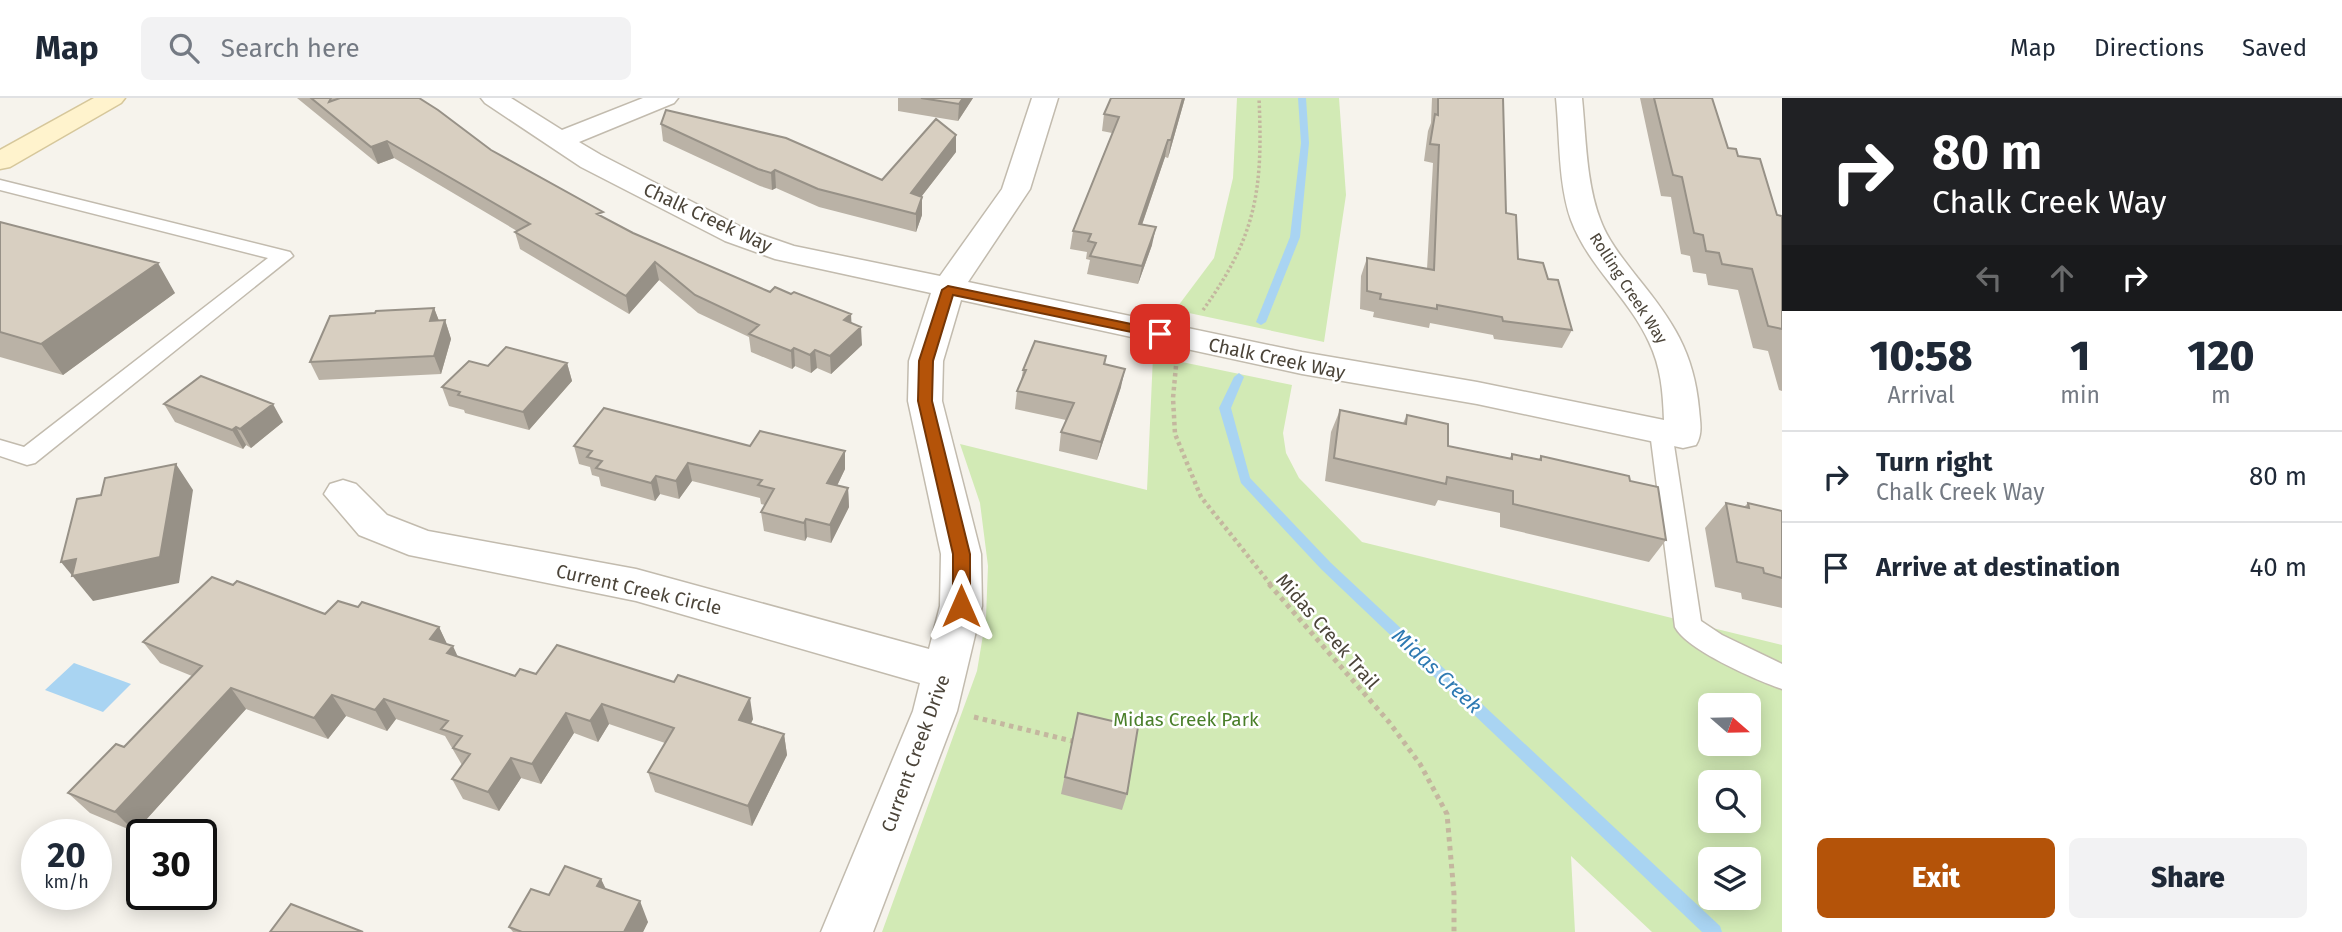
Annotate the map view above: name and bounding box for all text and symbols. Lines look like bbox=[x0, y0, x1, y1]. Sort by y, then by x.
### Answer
search box bbox=[141, 17, 631, 80]
text: Map bbox=[35, 28, 99, 68]
icon: search bbox=[165, 29, 203, 67]
text: Search here bbox=[221, 33, 360, 64]
text: Map bbox=[2010, 34, 2056, 62]
text: Directions bbox=[2094, 34, 2204, 62]
text: Saved bbox=[2242, 34, 2307, 62]
text: 80 m bbox=[1932, 123, 2042, 182]
icon: right bbox=[1817, 126, 1908, 217]
street label: Chalk Creek Way bbox=[640, 178, 776, 258]
text: Chalk Creek Way bbox=[1932, 183, 2166, 221]
street label: Rolling Creek Way bbox=[1586, 229, 1671, 347]
icon: left bbox=[1970, 259, 2008, 297]
icon: ahead bbox=[2043, 259, 2081, 297]
icon: right bbox=[2116, 259, 2154, 297]
pin bbox=[1130, 304, 1190, 364]
icon: arrive bbox=[1141, 315, 1179, 353]
text: 10:58 bbox=[1870, 331, 1973, 381]
text: 1 bbox=[2070, 331, 2090, 381]
text: 120 bbox=[2188, 331, 2254, 381]
street label: Chalk Creek Way bbox=[1206, 333, 1348, 384]
text: Arrival bbox=[1887, 381, 1955, 409]
text: min bbox=[2060, 381, 2100, 409]
text: m bbox=[2211, 381, 2231, 409]
text: Turn right bbox=[1876, 447, 1993, 478]
icon: right bbox=[1817, 458, 1855, 496]
text: 80 m bbox=[2249, 461, 2307, 492]
text: Chalk Creek Way bbox=[1876, 478, 2044, 506]
icon: arrive bbox=[1817, 549, 1855, 587]
text: Arrive at destination bbox=[1876, 552, 2120, 583]
text: 40 m bbox=[2249, 552, 2307, 583]
street label: Current Creek Circle bbox=[554, 559, 724, 620]
position arrow bbox=[924, 569, 998, 643]
street label: Midas Creek Trail bbox=[1271, 569, 1384, 694]
water label: Midas Creek bbox=[1387, 623, 1487, 719]
street label: Current Creek Drive bbox=[876, 671, 955, 835]
north arrow bbox=[1698, 693, 1760, 756]
map controls bbox=[1698, 693, 1761, 910]
park label: Midas Creek Park bbox=[1113, 708, 1259, 731]
button: search bbox=[1698, 770, 1761, 833]
speed limit sign: 30 bbox=[126, 819, 217, 910]
text: 20 bbox=[47, 834, 86, 876]
button: Exit bbox=[1817, 838, 2055, 918]
button: Share bbox=[2069, 838, 2307, 918]
button: layers bbox=[1698, 847, 1761, 910]
text: km/h bbox=[44, 871, 89, 893]

